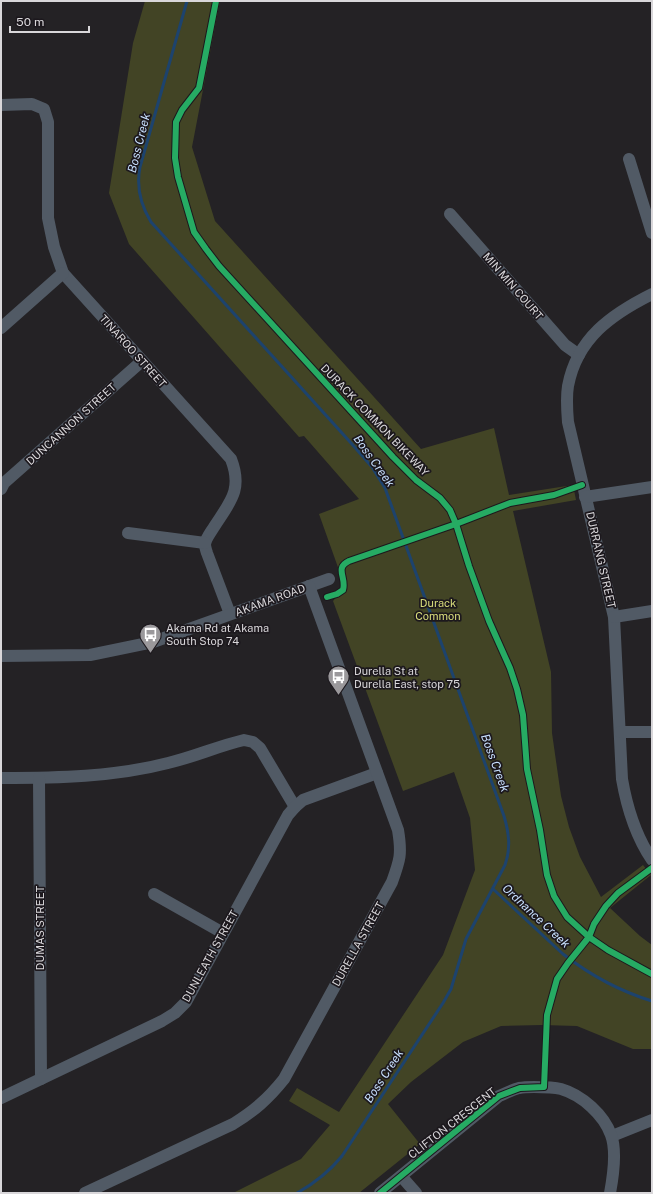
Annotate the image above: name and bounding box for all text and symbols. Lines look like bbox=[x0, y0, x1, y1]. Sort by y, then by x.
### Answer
scale bar bbox=[10, 8, 89, 34]
text: 50 m bbox=[16, 15, 44, 29]
water label: Boss Creek bbox=[125, 111, 153, 174]
street label: MIN MIN COURT bbox=[481, 250, 546, 322]
street label: TINAROO STREET bbox=[97, 312, 169, 390]
street label: DURACK COMMON BIKEWAY bbox=[319, 362, 432, 478]
street label: DUNCANNON STREET bbox=[24, 380, 119, 467]
water label: Boss Creek bbox=[350, 432, 398, 490]
street label: DURRANG STREET bbox=[584, 511, 618, 610]
street label: AKAMA ROAD bbox=[233, 582, 307, 618]
park label: Durack Common bbox=[415, 597, 461, 622]
bus stop icon: Akama Rd at Akama South Stop 74 bbox=[138, 621, 164, 654]
place label: Akama Rd at Akama South Stop 74 bbox=[166, 622, 269, 647]
bus stop icon: Durella St at Durella East, stop 75 bbox=[325, 664, 351, 697]
place label: Durella St at Durella East, stop 75 bbox=[354, 665, 460, 690]
water label: Boss Creek bbox=[478, 732, 512, 794]
water label: Ordnance Creek bbox=[499, 881, 573, 951]
street label: DUMAS STREET bbox=[34, 885, 46, 970]
street label: DURELLA STREET bbox=[330, 899, 386, 988]
street label: DUNLEATH STREET bbox=[180, 908, 240, 1004]
water label: Boss Creek bbox=[362, 1046, 407, 1105]
street label: CLIFTON CRESCENT bbox=[406, 1085, 499, 1161]

